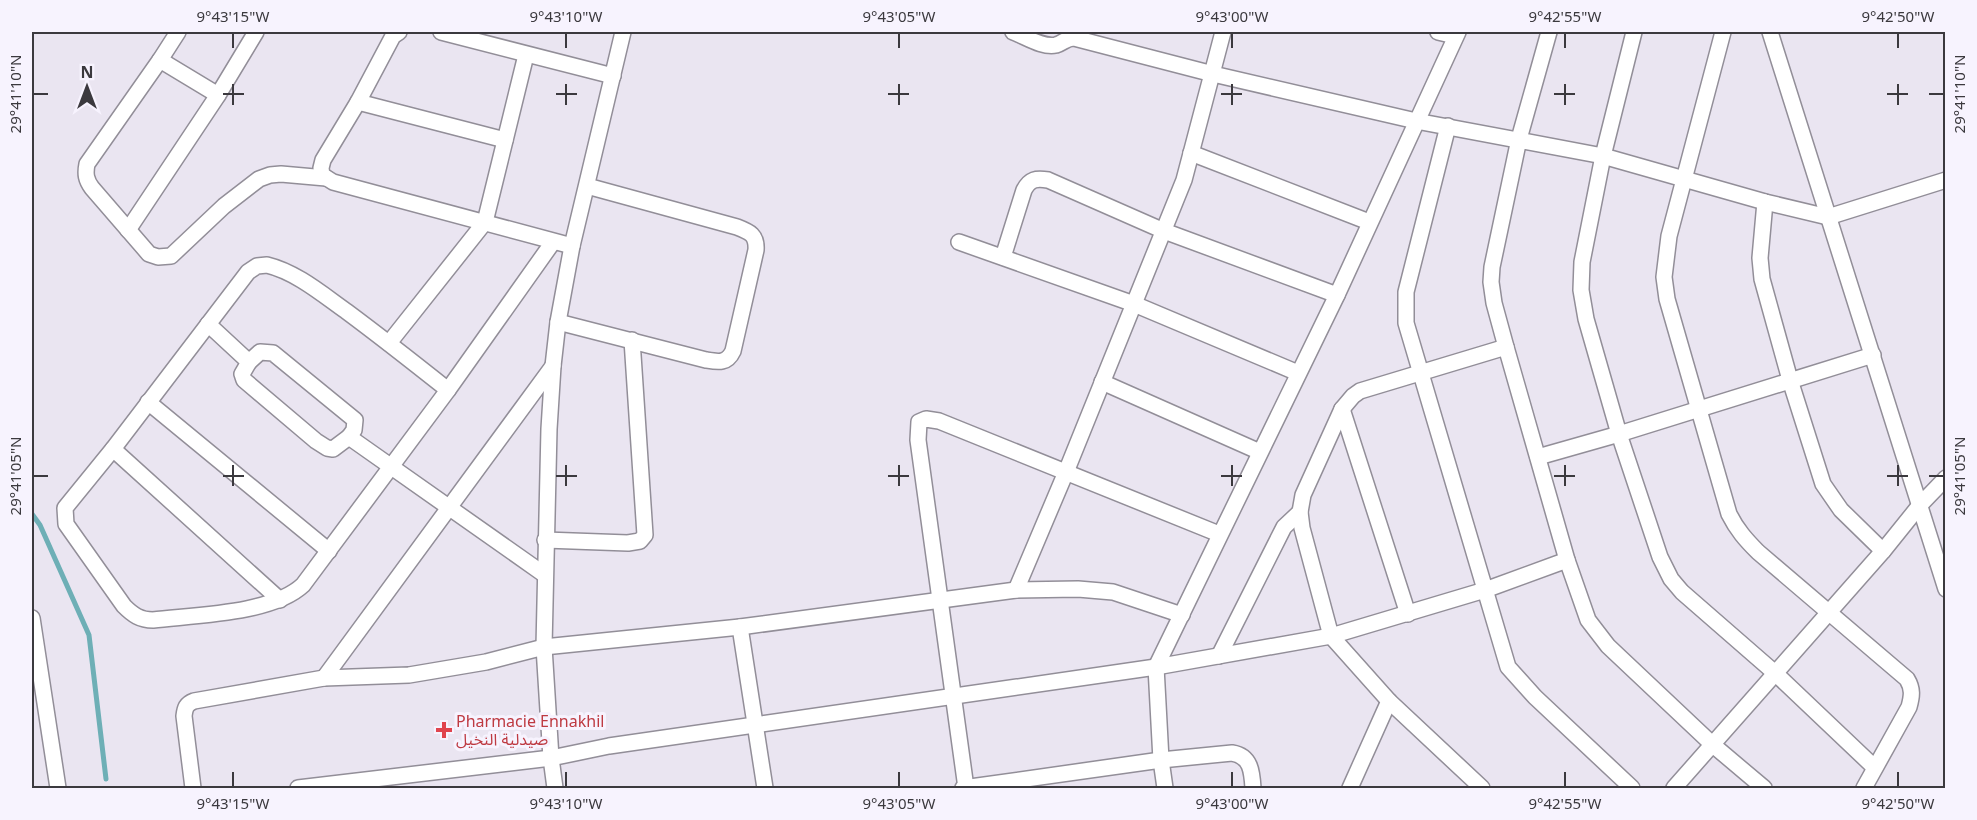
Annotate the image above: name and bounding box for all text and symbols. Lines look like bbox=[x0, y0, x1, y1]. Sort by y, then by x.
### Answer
text: 9°43'15"W bbox=[196, 6, 270, 26]
text: 9°43'10"W bbox=[529, 6, 603, 26]
text: 9°43'05"W bbox=[862, 6, 936, 26]
text: 9°43'00"W bbox=[1195, 6, 1269, 26]
text: 9°42'55"W bbox=[1528, 6, 1602, 26]
text: 9°42'50"W bbox=[1861, 6, 1935, 26]
text: 29°41'10"N bbox=[5, 55, 25, 133]
text: 29°41'10"N bbox=[1949, 55, 1969, 133]
north arrow bbox=[57, 57, 117, 117]
text: N bbox=[80, 61, 94, 83]
text: 29°41'05"N bbox=[5, 437, 25, 515]
text: 29°41'05"N bbox=[1949, 437, 1969, 515]
place label: Pharmacie Ennakhil صيدلية النخيل bbox=[456, 710, 604, 750]
marker: Pharmacie Ennakhil صيدلية النخيل bbox=[437, 723, 451, 737]
text: 9°43'15"W bbox=[196, 793, 270, 813]
text: 9°43'10"W bbox=[529, 793, 603, 813]
text: 9°43'05"W bbox=[862, 793, 936, 813]
text: 9°43'00"W bbox=[1195, 793, 1269, 813]
text: 9°42'55"W bbox=[1528, 793, 1602, 813]
text: 9°42'50"W bbox=[1861, 793, 1935, 813]

